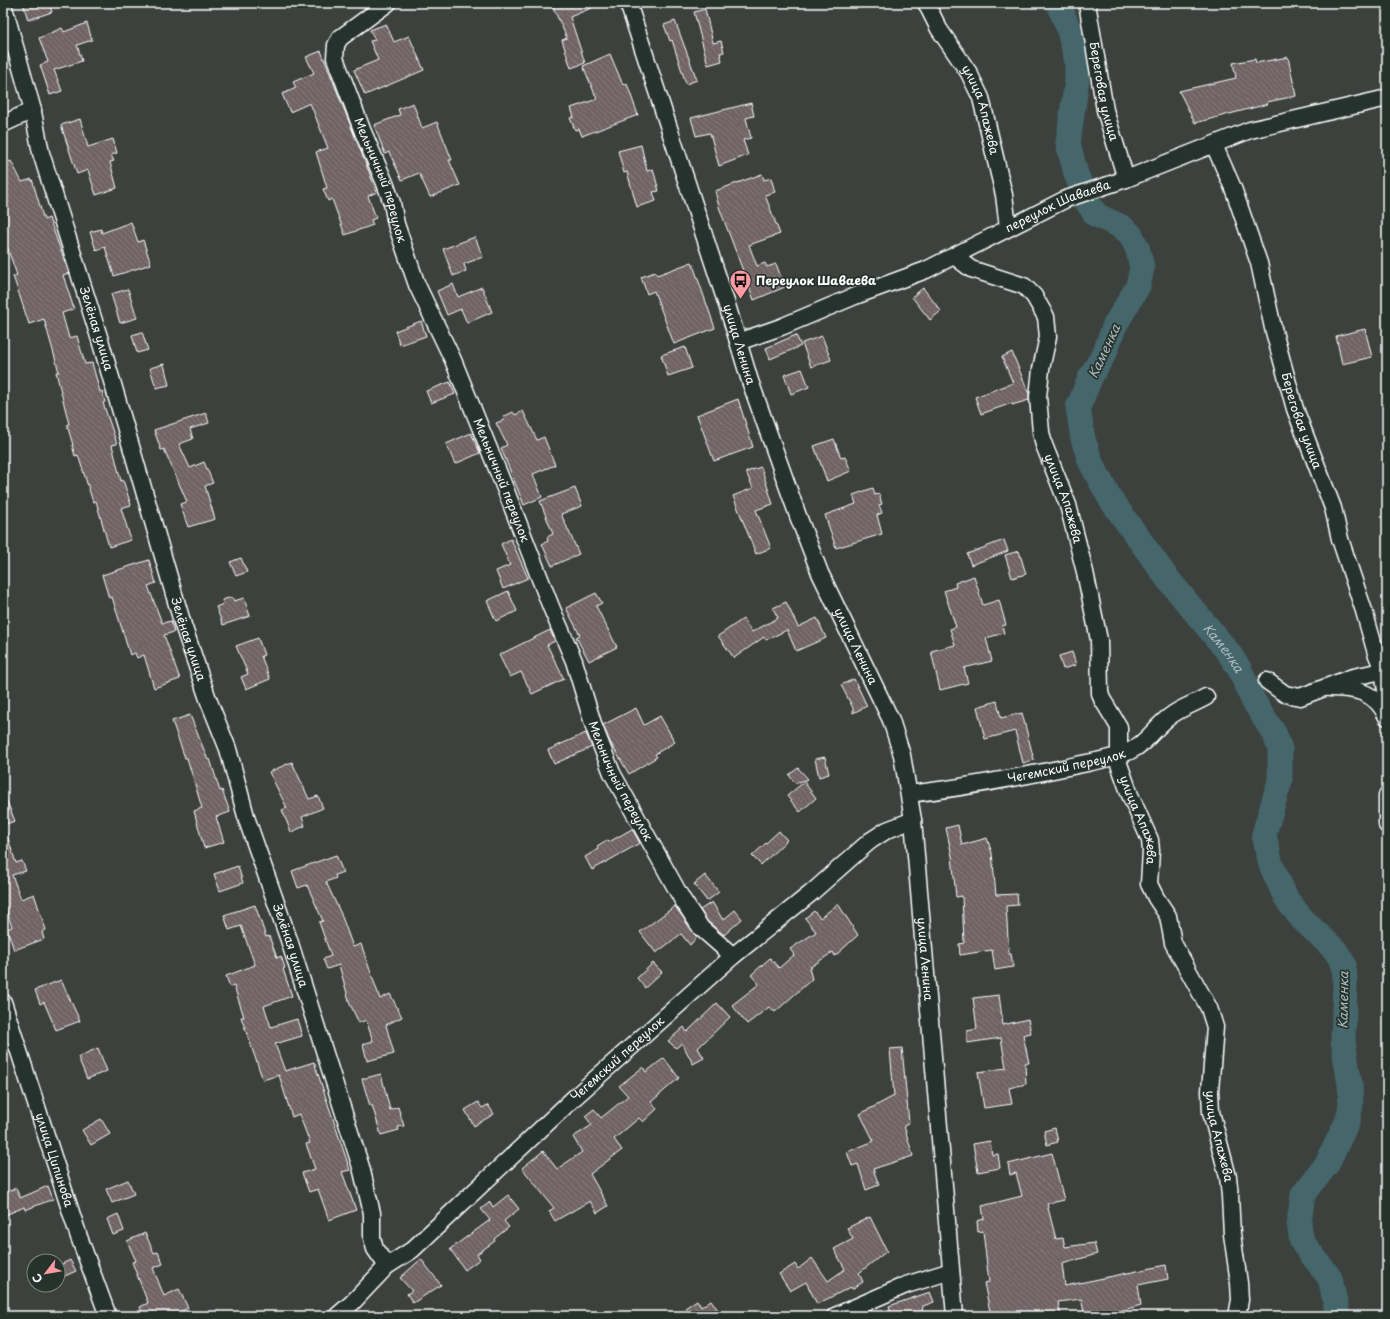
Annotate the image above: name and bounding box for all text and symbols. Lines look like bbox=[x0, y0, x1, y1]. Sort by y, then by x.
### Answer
street label: Береговая улица bbox=[1086, 40, 1124, 143]
street label: улица Апажева bbox=[958, 61, 1004, 157]
street label: Мельничный переулок bbox=[350, 115, 412, 246]
street label: переулок Шаваева bbox=[1002, 175, 1113, 236]
bus stop icon: Переулок Шаваева bbox=[728, 268, 754, 301]
place label: Переулок Шаваева bbox=[756, 271, 876, 289]
street label: Зелёная улица bbox=[76, 284, 119, 373]
street label: улица Ленина bbox=[719, 302, 761, 387]
water label: Каменка bbox=[1083, 320, 1125, 381]
street label: Береговая улица bbox=[1278, 370, 1327, 472]
street label: Мельничный переулок bbox=[469, 415, 535, 545]
street label: улица Апажева bbox=[1040, 451, 1087, 546]
street label: Зелёная улица bbox=[167, 595, 211, 684]
street label: улица Ленина bbox=[830, 604, 883, 688]
water label: Каменка bbox=[1199, 619, 1250, 677]
street label: Мельничный переулок bbox=[585, 719, 658, 845]
street label: Чегемский переулок bbox=[1006, 743, 1129, 787]
street label: улица Апажева bbox=[1116, 773, 1161, 866]
street label: Зелёная улица bbox=[269, 901, 314, 990]
street label: улица Ленина bbox=[913, 917, 938, 1002]
water label: Каменка bbox=[1332, 970, 1353, 1029]
street label: Чегемский переулок bbox=[566, 1011, 668, 1105]
street label: улица Апажева bbox=[1202, 1090, 1239, 1183]
street label: улица Ципинова bbox=[31, 1110, 79, 1210]
north arrow bbox=[26, 1253, 66, 1293]
text: С bbox=[28, 1270, 46, 1286]

